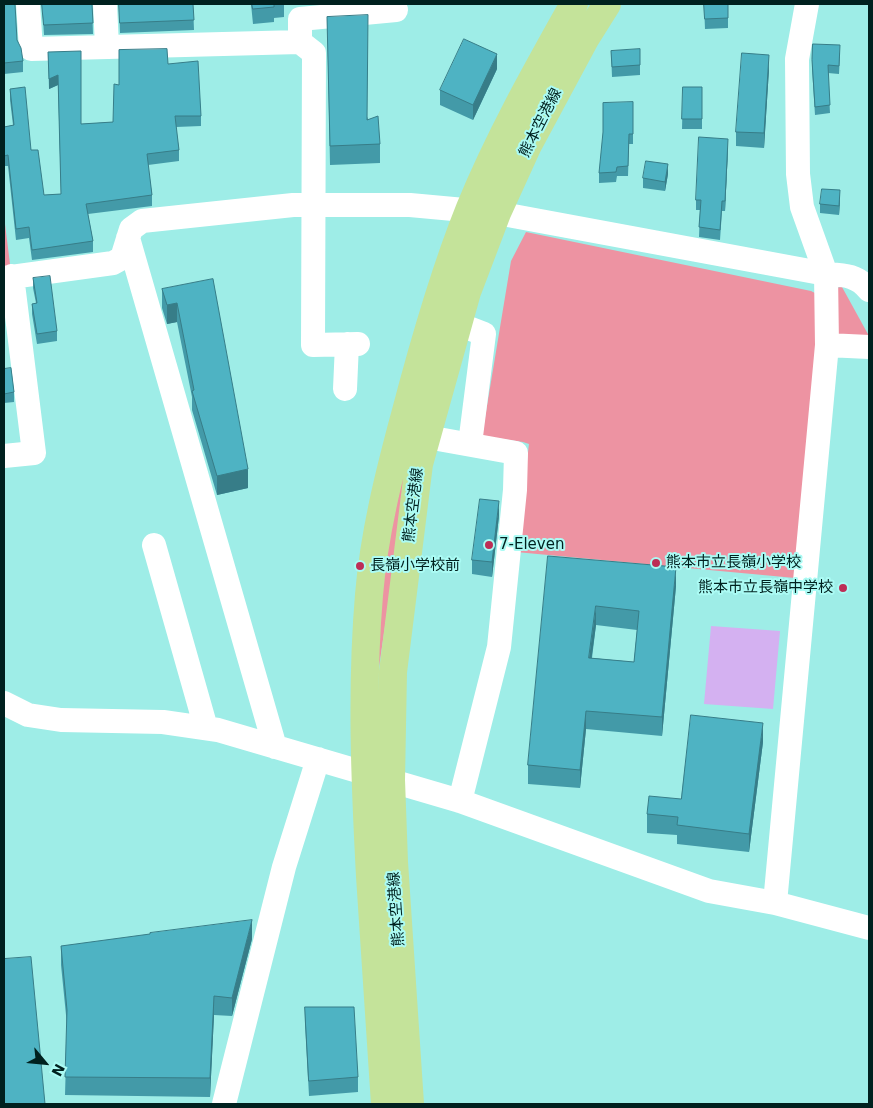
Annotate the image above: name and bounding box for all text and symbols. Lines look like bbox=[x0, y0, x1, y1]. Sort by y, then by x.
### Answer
street label: 熊本空港線 bbox=[516, 86, 566, 160]
street label: 熊本空港線 bbox=[400, 467, 428, 543]
place label: 7-Eleven bbox=[499, 536, 564, 554]
marker: 7-Eleven bbox=[483, 539, 495, 551]
place label: 熊本市立長嶺小学校 bbox=[666, 554, 801, 572]
place label: 長嶺小学校前 bbox=[370, 557, 460, 575]
marker: 熊本市立長嶺小学校 bbox=[650, 557, 662, 569]
marker: 長嶺小学校前 bbox=[354, 560, 366, 572]
place label: 熊本市立長嶺中学校 bbox=[698, 579, 833, 597]
marker: 熊本市立長嶺中学校 bbox=[837, 582, 849, 594]
street label: 熊本空港線 bbox=[385, 871, 409, 947]
north arrow bbox=[20, 1038, 70, 1088]
text: N bbox=[48, 1061, 68, 1079]

